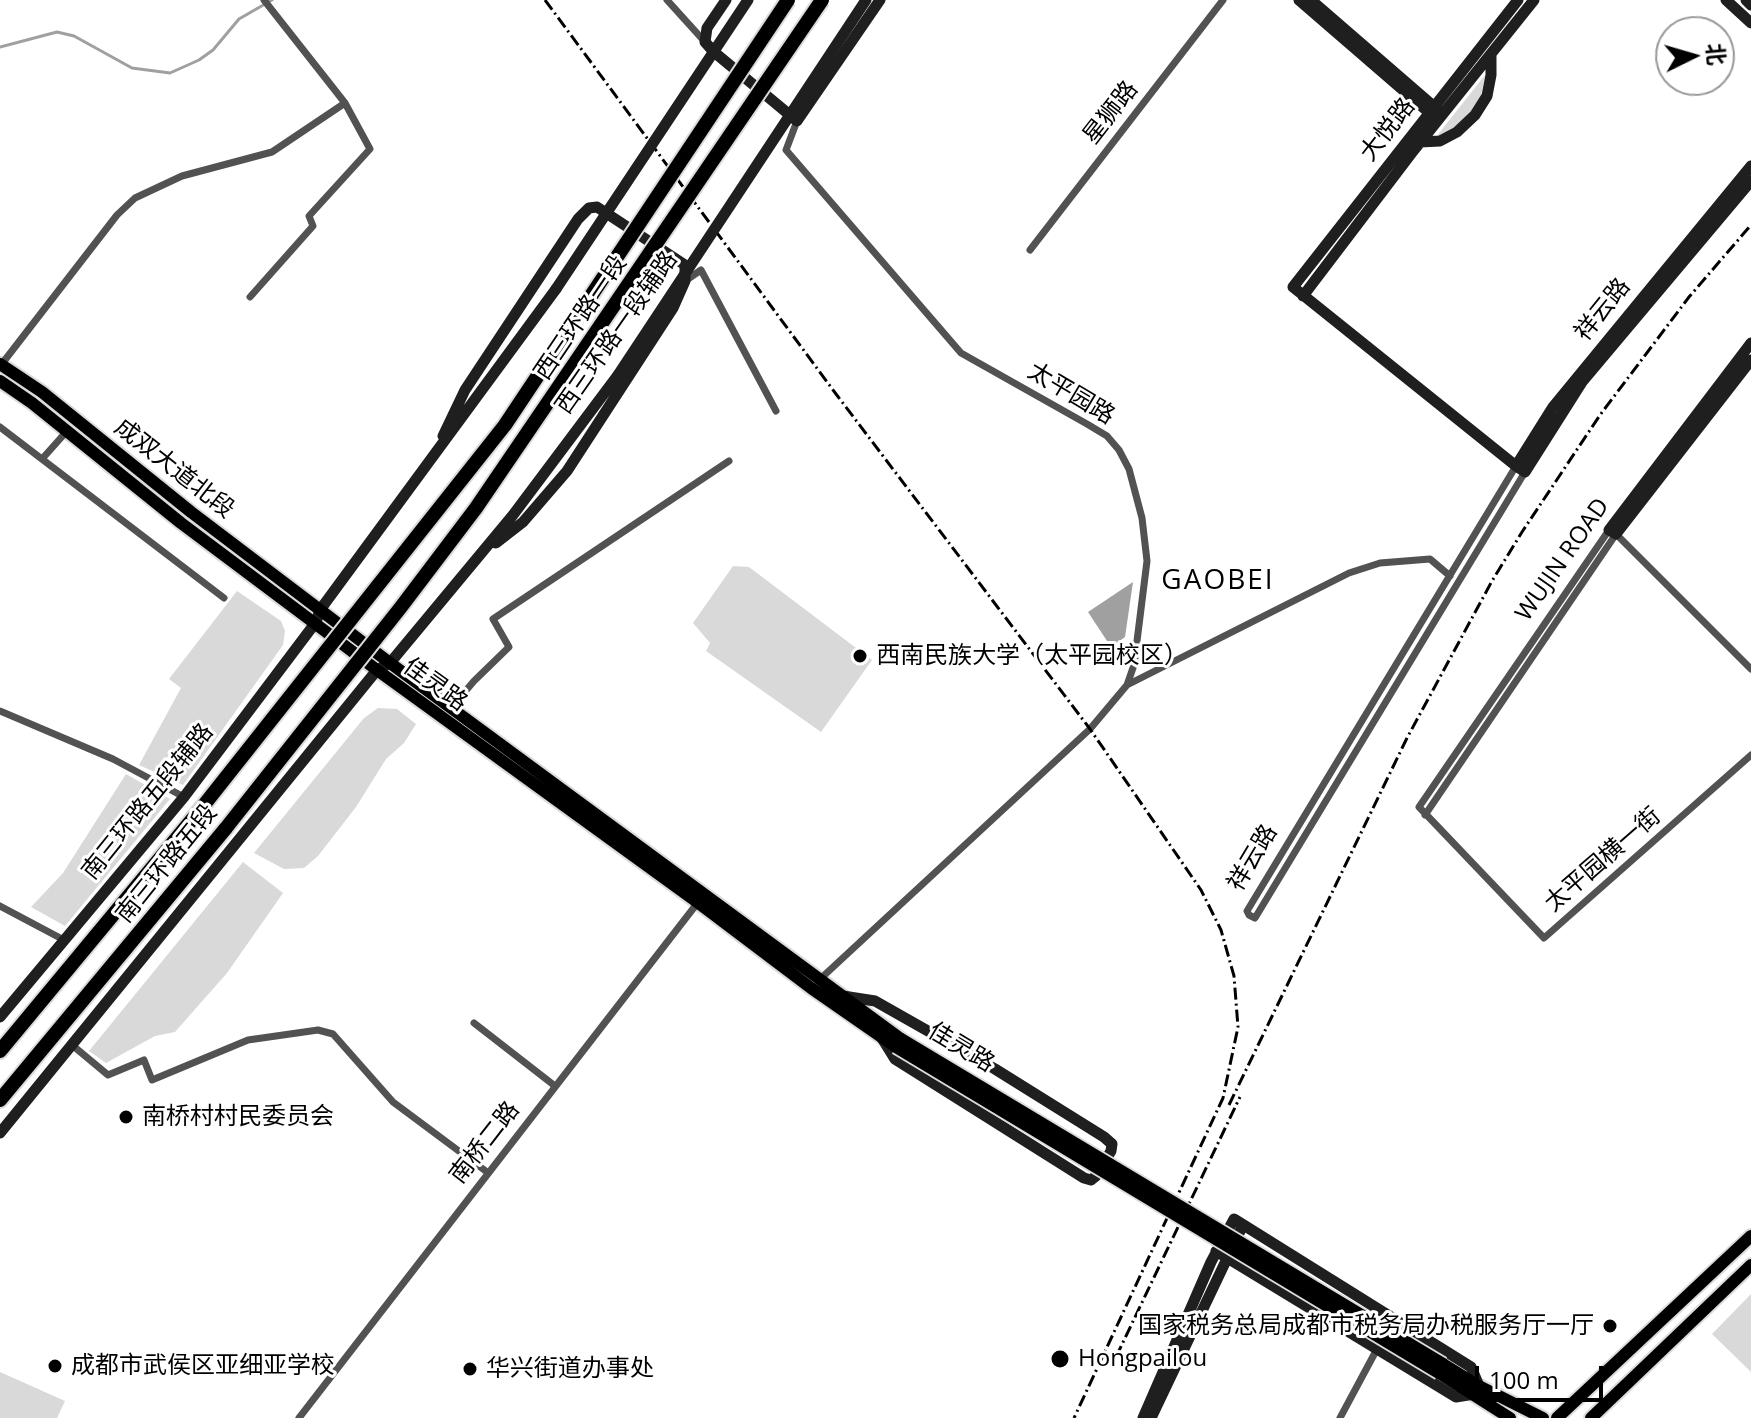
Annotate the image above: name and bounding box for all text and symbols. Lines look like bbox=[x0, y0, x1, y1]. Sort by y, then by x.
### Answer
north arrow bbox=[1655, 16, 1735, 96]
text: 北 bbox=[1701, 42, 1733, 66]
street label: 星狮路 bbox=[1077, 76, 1145, 150]
street label: 大悦路 bbox=[1354, 93, 1422, 167]
street label: 西三环路一段辅路 bbox=[550, 246, 684, 420]
street label: 西三环路一段 bbox=[529, 250, 633, 386]
street label: 祥云路 bbox=[1569, 273, 1637, 347]
street label: 太平园路 bbox=[1022, 357, 1120, 431]
street label: 成双大道北段 bbox=[108, 413, 240, 525]
street label: WUJIN ROAD bbox=[1510, 493, 1616, 627]
district label: GAOBEI bbox=[1161, 564, 1275, 598]
place label: 西南民族大学（太平园校区） bbox=[876, 642, 1188, 670]
marker: 西南民族大学（太平园校区） bbox=[851, 647, 869, 665]
street label: 佳灵路 bbox=[397, 652, 473, 718]
street label: 南三环路五段辅路 bbox=[76, 718, 220, 886]
street label: 南三环路五段 bbox=[110, 799, 224, 929]
street label: 太平园横一街 bbox=[1539, 802, 1667, 918]
street label: 祥云路 bbox=[1222, 820, 1284, 896]
street label: 佳灵路 bbox=[923, 1017, 999, 1079]
street label: 南桥二路 bbox=[444, 1096, 526, 1190]
place label: 南桥村村民委员会 bbox=[142, 1103, 334, 1131]
marker: 南桥村村民委员会 bbox=[117, 1108, 135, 1126]
place label: 国家税务总局成都市税务局办税服务厅一厅 bbox=[1138, 1312, 1594, 1340]
marker: 国家税务总局成都市税务局办税服务厅一厅 bbox=[1601, 1317, 1619, 1335]
place label: Hongpailou bbox=[1078, 1345, 1207, 1373]
marker: Hongpailou bbox=[1049, 1348, 1071, 1370]
scale bar bbox=[1479, 1350, 1607, 1400]
place label: 成都市武侯区亚细亚学校 bbox=[71, 1352, 335, 1380]
place label: 华兴街道办事处 bbox=[486, 1355, 654, 1383]
marker: 成都市武侯区亚细亚学校 bbox=[46, 1357, 64, 1375]
marker: 华兴街道办事处 bbox=[461, 1360, 479, 1378]
text: 100 m bbox=[1489, 1363, 1559, 1396]

